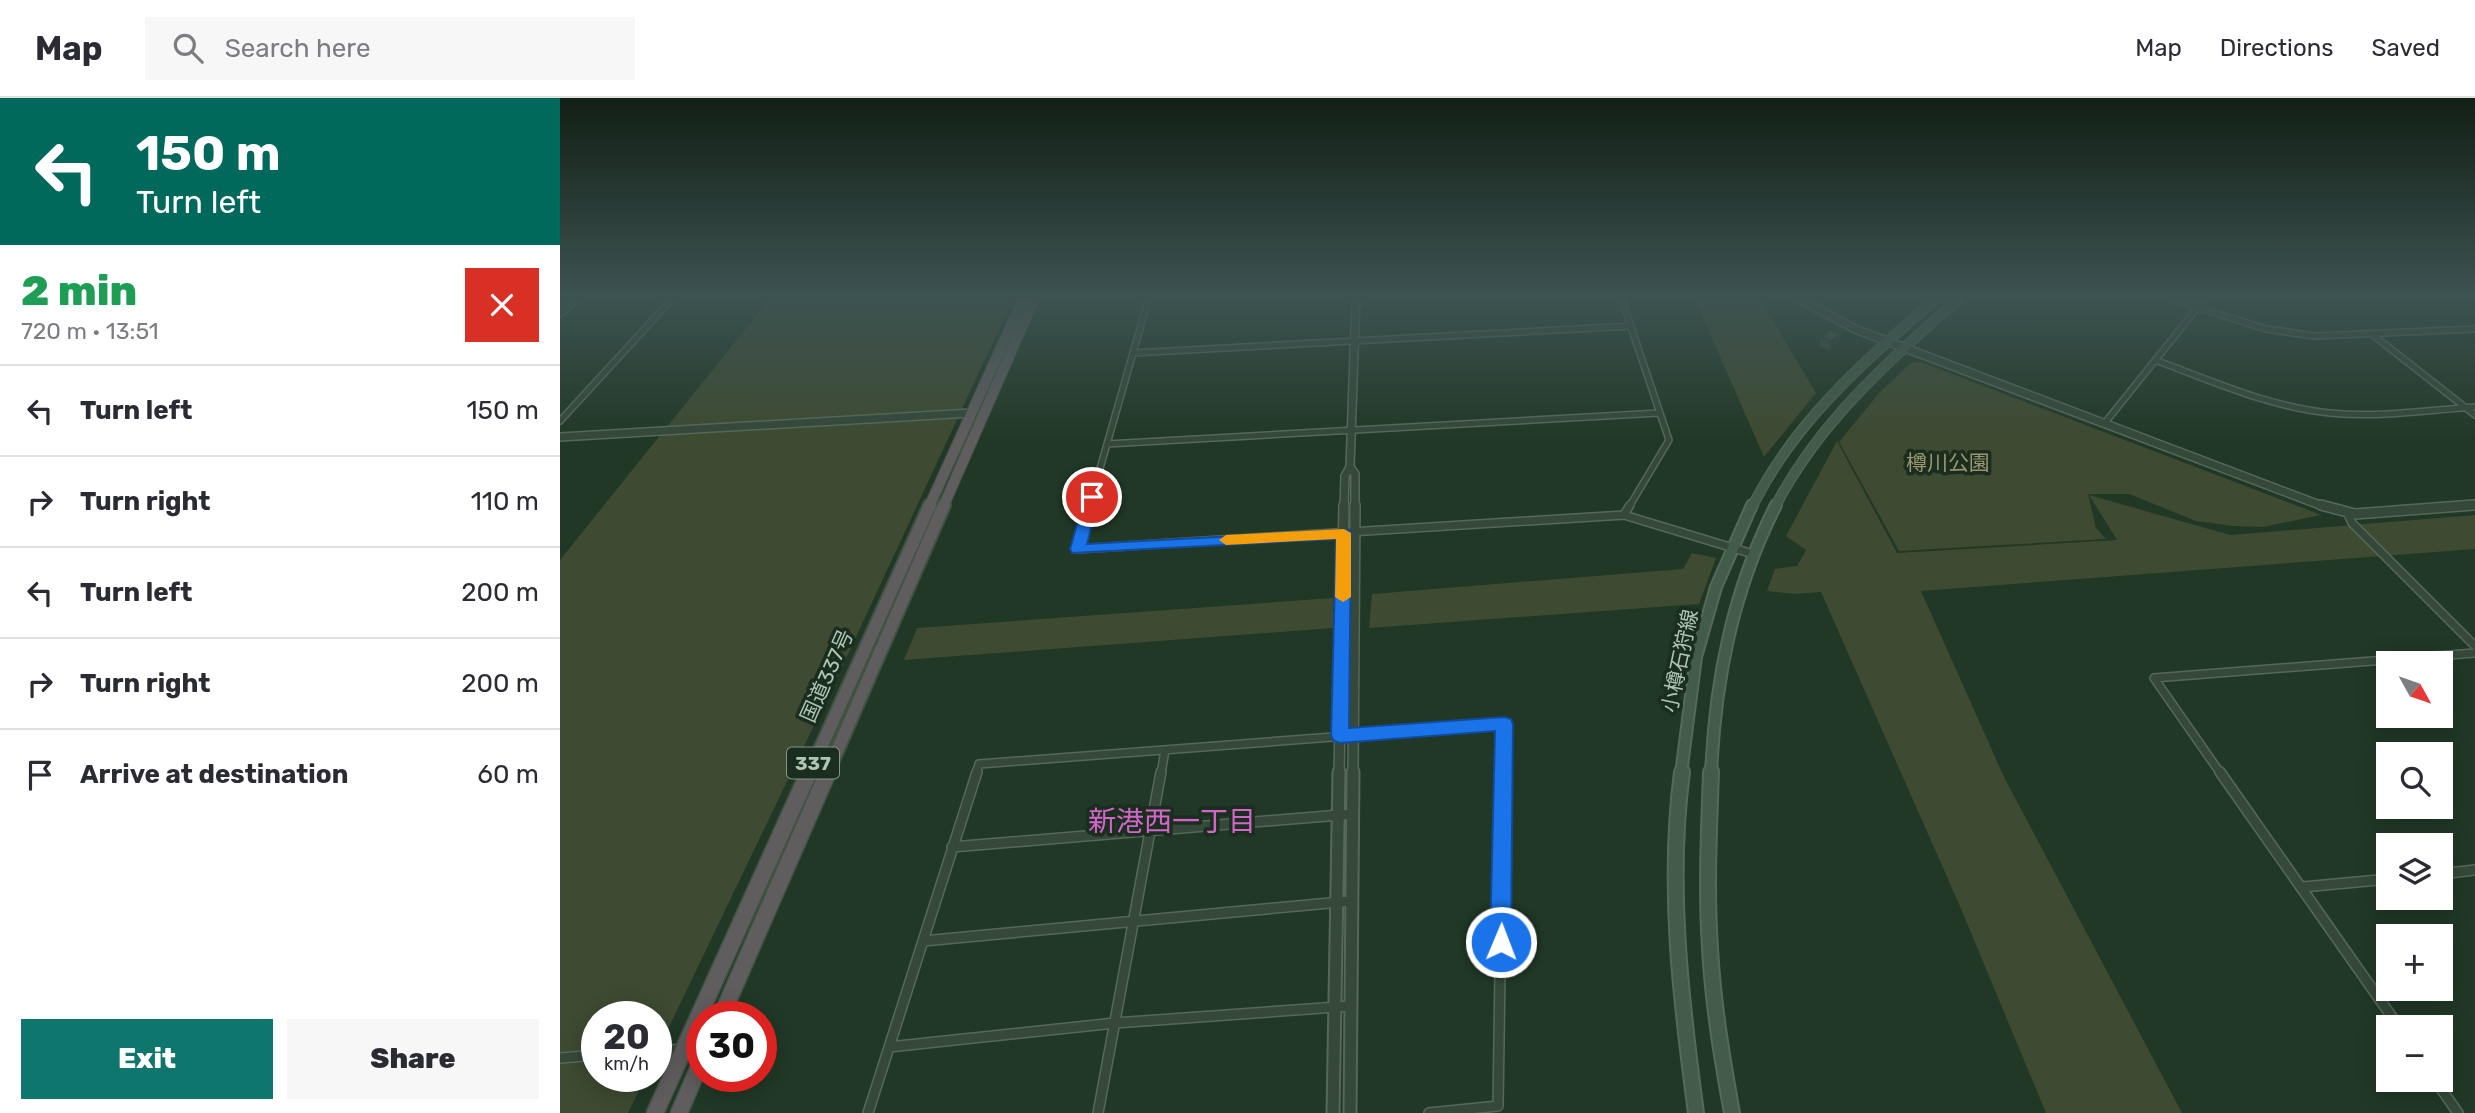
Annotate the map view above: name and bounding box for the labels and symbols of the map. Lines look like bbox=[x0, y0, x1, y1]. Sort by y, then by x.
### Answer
park label: 樽川公園 bbox=[1906, 450, 1990, 475]
pin bbox=[1062, 467, 1122, 527]
street label: 小樽石狩線 bbox=[1656, 607, 1703, 715]
street label: 国道337号 bbox=[795, 625, 858, 726]
north arrow bbox=[2376, 651, 2454, 728]
road number: 337 bbox=[787, 748, 839, 778]
district label: 新港西一丁目 bbox=[1088, 805, 1256, 838]
position arrow bbox=[1464, 905, 1538, 979]
speed limit sign: 30 bbox=[686, 1001, 777, 1092]

